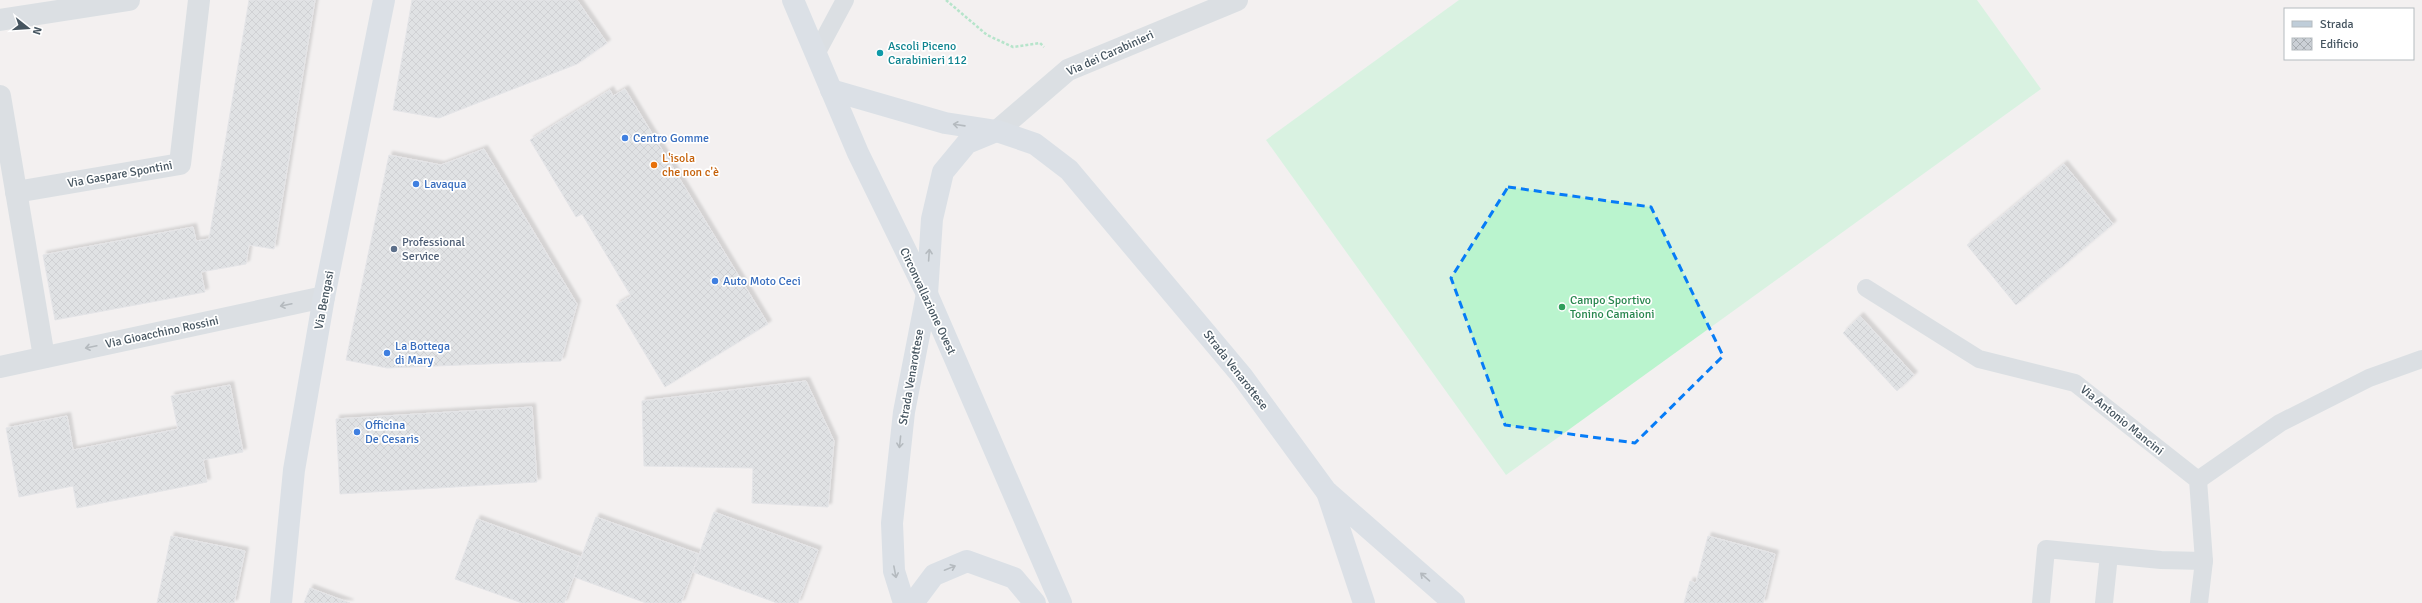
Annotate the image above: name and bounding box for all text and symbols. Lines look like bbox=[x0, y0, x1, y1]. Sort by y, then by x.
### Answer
north arrow bbox=[8, 8, 48, 48]
legend bbox=[2284, 8, 2414, 60]
text: Strada bbox=[2320, 17, 2354, 32]
text: N bbox=[30, 25, 44, 36]
street label: Via dei Carabinieri bbox=[1064, 27, 1156, 79]
text: Edificio bbox=[2320, 37, 2358, 52]
place label: Ascoli Piceno Carabinieri 112 bbox=[888, 39, 967, 68]
marker: Ascoli Piceno Carabinieri 112 bbox=[875, 48, 885, 58]
one-way arrow bbox=[953, 121, 966, 129]
place label: Centro Gomme bbox=[633, 131, 709, 146]
marker: Centro Gomme bbox=[620, 133, 630, 143]
place label: L'isola che non c'è bbox=[662, 151, 719, 180]
street label: Via Gaspare Spontini bbox=[66, 158, 174, 191]
marker: L'isola che non c'è bbox=[649, 160, 659, 170]
place label: Lavaqua bbox=[424, 177, 467, 192]
marker: Lavaqua bbox=[411, 179, 421, 189]
place label: Professional Service bbox=[402, 235, 466, 264]
marker: Professional Service bbox=[389, 244, 399, 254]
street label: Circonvallazione Ovest bbox=[896, 245, 959, 357]
one-way arrow bbox=[926, 249, 933, 262]
street label: Via Bengasi bbox=[311, 269, 338, 331]
place label: Auto Moto Ceci bbox=[723, 274, 801, 289]
marker: Auto Moto Ceci bbox=[710, 276, 720, 286]
place label: Campo Sportivo Tonino Camaioni bbox=[1570, 293, 1655, 322]
one-way arrow bbox=[280, 302, 293, 310]
marker: Campo Sportivo Tonino Camaioni bbox=[1557, 302, 1567, 312]
street label: Via Gioacchino Rossini bbox=[104, 313, 220, 352]
street label: Strada Venarottese bbox=[1200, 327, 1271, 413]
street label: Strada Venarottese bbox=[896, 328, 927, 426]
place label: La Bottega di Mary bbox=[395, 339, 450, 368]
one-way arrow bbox=[84, 344, 97, 352]
marker: La Bottega di Mary bbox=[382, 348, 392, 358]
street label: Via Antonio Mancini bbox=[2077, 382, 2166, 459]
place label: Officina De Cesaris bbox=[365, 418, 419, 447]
marker: Officina De Cesaris bbox=[352, 427, 362, 437]
one-way arrow bbox=[897, 435, 904, 448]
one-way arrow bbox=[944, 564, 956, 571]
one-way arrow bbox=[891, 565, 899, 578]
one-way arrow bbox=[1420, 573, 1430, 582]

